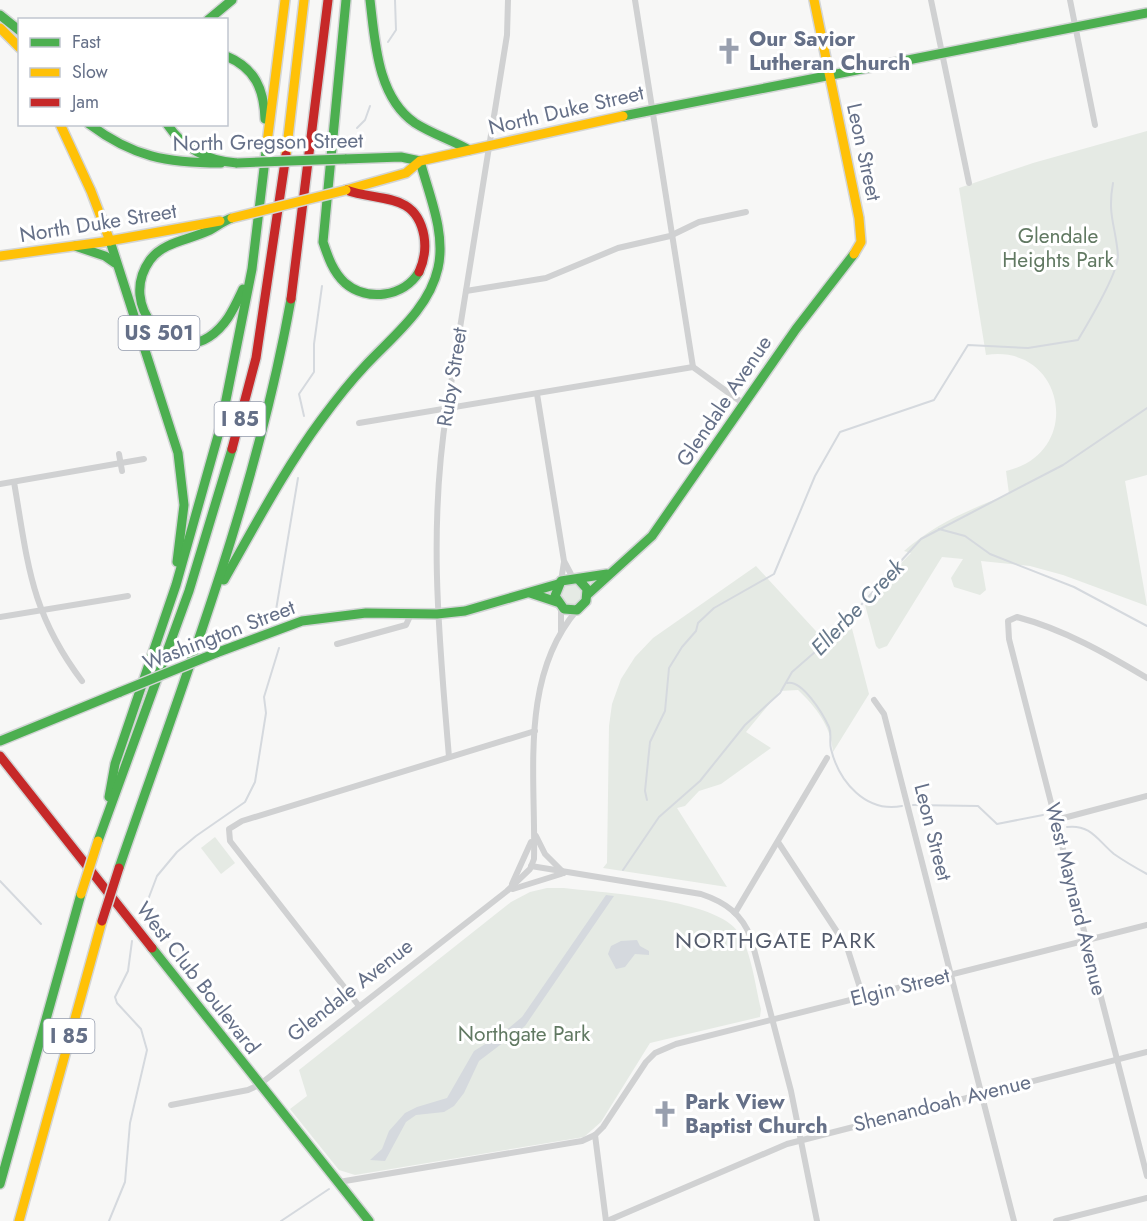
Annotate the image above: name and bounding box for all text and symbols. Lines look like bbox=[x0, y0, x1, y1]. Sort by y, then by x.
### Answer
legend bbox=[18, 18, 228, 126]
place label: Our Savior Lutheran Church bbox=[749, 24, 910, 78]
text: Fast bbox=[72, 29, 101, 55]
church icon: Our Savior Lutheran Church bbox=[714, 36, 744, 66]
text: Slow bbox=[72, 59, 109, 85]
street label: North Duke Street bbox=[485, 78, 647, 142]
text: Jam bbox=[70, 89, 99, 115]
street label: Leon Street bbox=[839, 100, 889, 204]
street label: North Gregson Street bbox=[172, 125, 364, 159]
street label: North Duke Street bbox=[17, 196, 179, 250]
park label: Glendale Heights Park bbox=[1002, 221, 1115, 275]
road number: US 501 bbox=[118, 316, 200, 350]
street label: Ruby Street bbox=[429, 325, 475, 429]
street label: Glendale Avenue bbox=[669, 329, 779, 473]
road number: I 85 bbox=[214, 402, 266, 436]
water label: Ellerbe Creek bbox=[803, 551, 912, 662]
street label: Washington Street bbox=[139, 592, 299, 678]
street label: Leon Street bbox=[906, 780, 960, 884]
street label: West Maynard Avenue bbox=[1037, 799, 1115, 999]
street label: West Club Boulevard bbox=[129, 895, 267, 1061]
district label: NORTHGATE PARK bbox=[675, 924, 877, 956]
street label: Glendale Avenue bbox=[281, 931, 419, 1049]
street label: Elgin Street bbox=[847, 960, 953, 1014]
road number: I 85 bbox=[44, 1019, 94, 1053]
park label: Northgate Park bbox=[458, 1019, 591, 1049]
street label: Shenandoah Avenue bbox=[850, 1066, 1034, 1140]
place label: Park View Baptist Church bbox=[685, 1087, 828, 1141]
church icon: Park View Baptist Church bbox=[650, 1099, 680, 1129]

